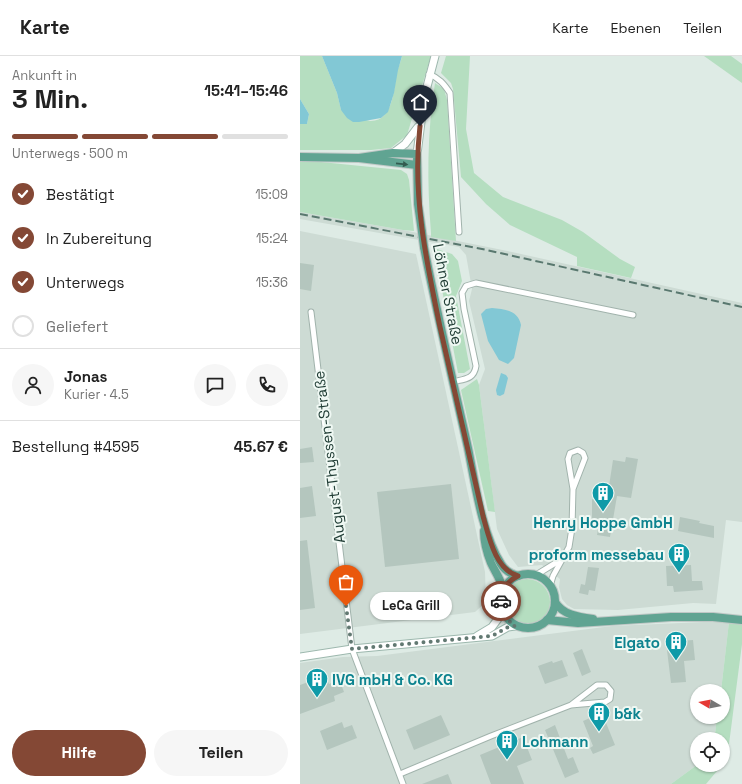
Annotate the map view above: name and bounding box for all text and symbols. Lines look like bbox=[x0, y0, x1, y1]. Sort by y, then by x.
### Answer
text: Karte bbox=[20, 15, 70, 40]
text: Karte bbox=[552, 19, 589, 37]
text: Ebenen bbox=[611, 19, 661, 37]
text: Teilen bbox=[683, 19, 722, 37]
text: Ankunft in bbox=[12, 67, 77, 84]
text: 15:41–15:46 bbox=[204, 81, 288, 100]
text: 3 Min. bbox=[12, 82, 88, 116]
pin bbox=[403, 85, 437, 126]
icon: home bbox=[409, 91, 431, 113]
text: Unterwegs · 500 m bbox=[12, 145, 128, 162]
one-way arrow bbox=[396, 160, 408, 167]
icon: check bbox=[12, 183, 34, 205]
text: Bestätigt bbox=[46, 185, 115, 204]
text: 15:09 bbox=[255, 186, 288, 203]
icon: check bbox=[12, 227, 34, 249]
text: In Zubereitung bbox=[46, 229, 152, 248]
text: 15:24 bbox=[256, 230, 288, 247]
street label: Löhner Straße bbox=[429, 242, 467, 346]
icon: check bbox=[12, 271, 34, 293]
text: Unterwegs bbox=[46, 273, 124, 292]
text: 15:36 bbox=[256, 274, 288, 291]
text: Geliefert bbox=[46, 317, 108, 336]
button: person bbox=[12, 364, 54, 406]
button: chat bbox=[194, 364, 236, 406]
button: phone bbox=[246, 364, 288, 406]
text: Jonas bbox=[64, 367, 107, 386]
street label: August-Thyssen-Straße bbox=[309, 370, 349, 544]
text: Kurier · 4.5 bbox=[64, 386, 129, 403]
text: Bestellung #4595 bbox=[12, 437, 139, 456]
text: 45.67 € bbox=[234, 437, 288, 456]
building icon: Henry Hoppe GmbH bbox=[590, 480, 616, 513]
place label: Henry Hoppe GmbH bbox=[533, 513, 673, 532]
building icon: proform messebau bbox=[666, 541, 692, 574]
place label: proform messebau bbox=[529, 545, 664, 564]
pin bbox=[329, 565, 363, 606]
icon: bag bbox=[335, 571, 357, 593]
courier bbox=[481, 581, 521, 621]
icon: car bbox=[490, 590, 512, 612]
callout: LeCa Grill bbox=[370, 592, 452, 620]
text: LeCa Grill bbox=[382, 597, 440, 614]
building icon: Elgato bbox=[663, 629, 689, 662]
place label: Elgato bbox=[614, 633, 660, 652]
building icon: IVG mbH & Co. KG bbox=[304, 666, 330, 699]
place label: IVG mbH & Co. KG bbox=[332, 670, 453, 689]
north arrow bbox=[690, 684, 730, 724]
map controls bbox=[690, 684, 730, 772]
building icon: b&k bbox=[586, 700, 612, 733]
place label: b&k bbox=[614, 704, 641, 723]
building icon: Lohmann bbox=[494, 728, 520, 761]
button: Hilfe bbox=[12, 730, 146, 776]
button: Teilen bbox=[154, 730, 288, 776]
place label: Lohmann bbox=[522, 732, 589, 751]
button: locate bbox=[690, 732, 730, 772]

